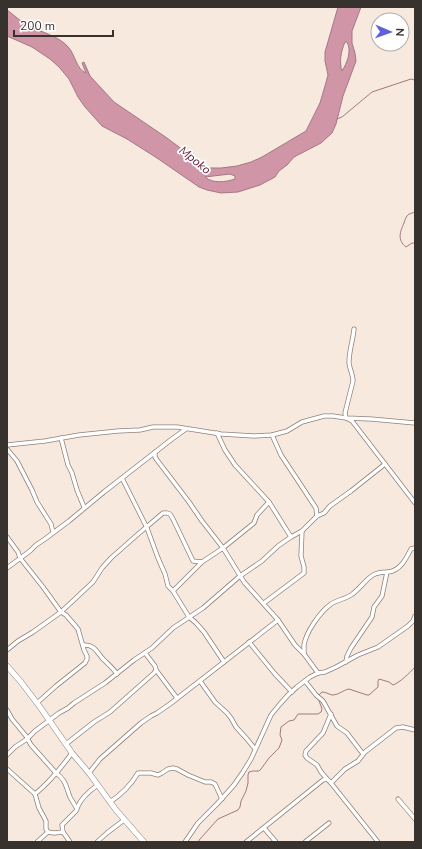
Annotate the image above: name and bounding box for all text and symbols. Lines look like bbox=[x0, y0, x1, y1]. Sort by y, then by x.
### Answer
scale bar bbox=[14, 12, 113, 38]
north arrow bbox=[370, 12, 410, 52]
text: 200 m bbox=[20, 18, 55, 34]
text: N bbox=[392, 28, 407, 37]
water label: Mpoko bbox=[176, 142, 214, 178]

